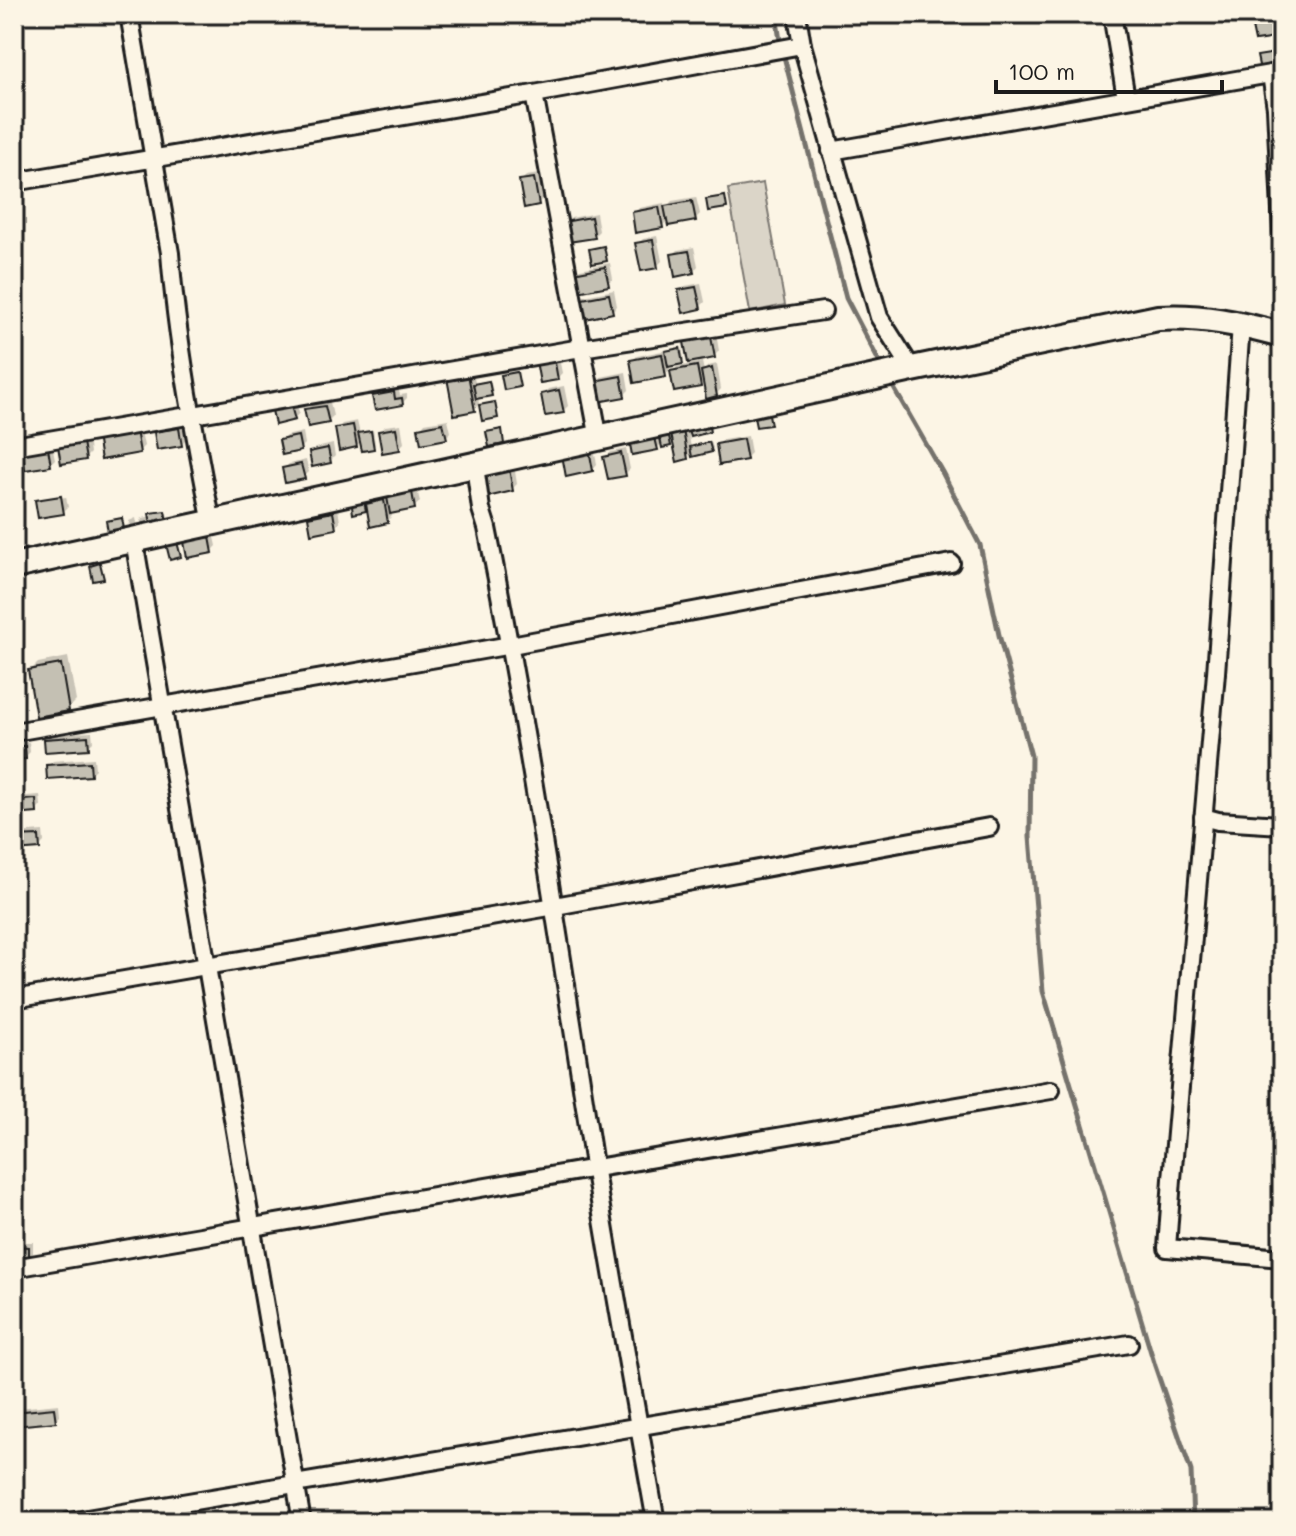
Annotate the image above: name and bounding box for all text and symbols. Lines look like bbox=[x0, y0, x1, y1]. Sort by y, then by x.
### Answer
scale bar bbox=[996, 44, 1222, 94]
text: 100 m bbox=[1008, 55, 1075, 86]

